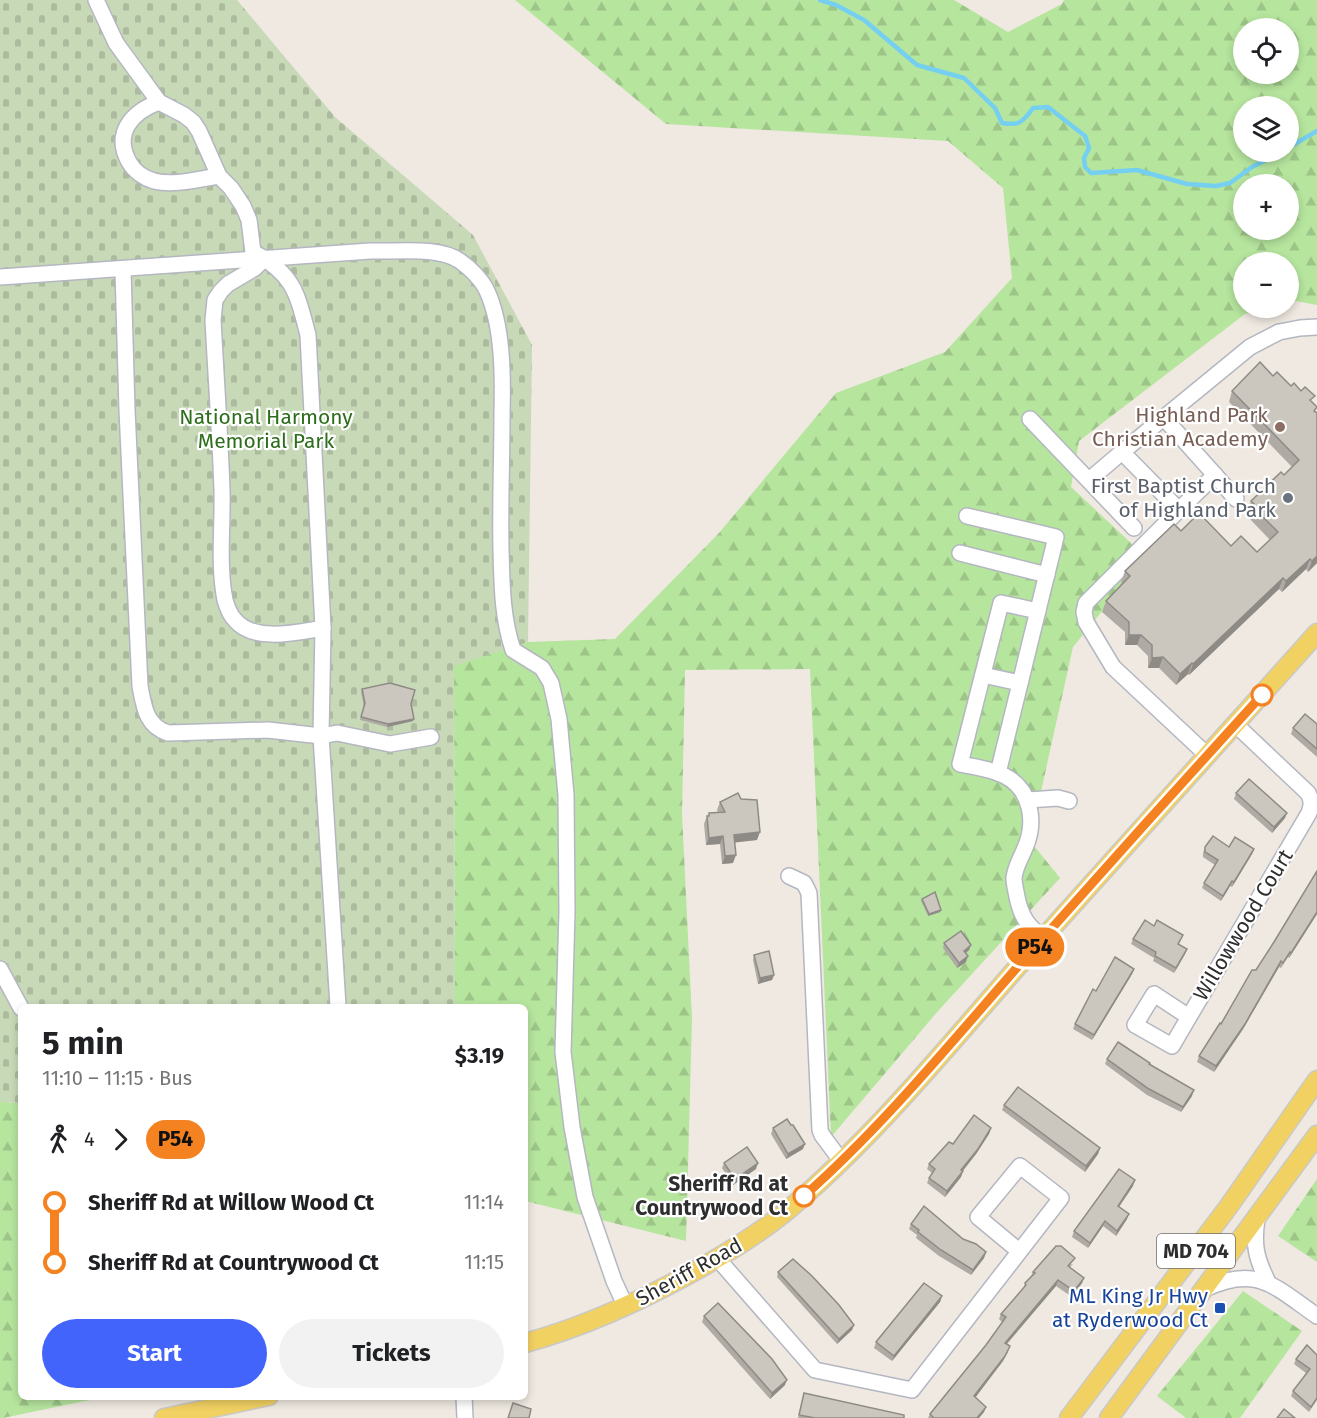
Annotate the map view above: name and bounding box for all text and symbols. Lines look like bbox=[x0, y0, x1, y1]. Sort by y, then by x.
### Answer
map controls bbox=[1233, 18, 1299, 318]
button: locate bbox=[1233, 18, 1299, 84]
button: layers bbox=[1233, 96, 1299, 162]
button: + bbox=[1233, 174, 1299, 240]
button: − bbox=[1233, 252, 1299, 318]
place label: Highland Park Christian Academy bbox=[1092, 402, 1269, 452]
park label: National Harmony Memorial Park bbox=[179, 404, 353, 454]
marker: Highland Park Christian Academy bbox=[1273, 420, 1287, 434]
place label: First Baptist Church of Highland Park bbox=[1091, 473, 1276, 523]
marker: First Baptist Church of Highland Park bbox=[1281, 491, 1295, 505]
unlabelled marker bbox=[1251, 684, 1273, 706]
street label: Willowwood Court bbox=[1188, 844, 1299, 1005]
line badge: P54 bbox=[1000, 928, 1070, 966]
text: P54 bbox=[1017, 934, 1053, 960]
text: 5 min bbox=[42, 1023, 124, 1063]
text: $3.19 bbox=[455, 1042, 504, 1069]
text: 11:10 – 11:15 · Bus bbox=[42, 1066, 192, 1090]
icon: walk bbox=[42, 1123, 75, 1156]
icon: forward bbox=[104, 1123, 137, 1156]
text: P54 bbox=[158, 1126, 193, 1152]
text: 4 bbox=[84, 1127, 95, 1151]
place label: Sheriff Rd at Countrywood Ct bbox=[635, 1171, 789, 1221]
marker: Sheriff Rd at Countrywood Ct bbox=[793, 1185, 815, 1207]
text: Sheriff Rd at Willow Wood Ct bbox=[88, 1189, 374, 1216]
text: 11:14 bbox=[464, 1190, 504, 1214]
street label: Sheriff Road bbox=[631, 1232, 747, 1312]
road number: MD 704 bbox=[1157, 1234, 1235, 1268]
text: Sheriff Rd at Countrywood Ct bbox=[88, 1249, 379, 1276]
text: 11:15 bbox=[464, 1250, 504, 1274]
place label: ML King Jr Hwy at Ryderwood Ct bbox=[1052, 1283, 1209, 1333]
marker: ML King Jr Hwy at Ryderwood Ct bbox=[1213, 1301, 1227, 1315]
button: Start bbox=[42, 1319, 267, 1388]
button: Tickets bbox=[279, 1319, 504, 1388]

